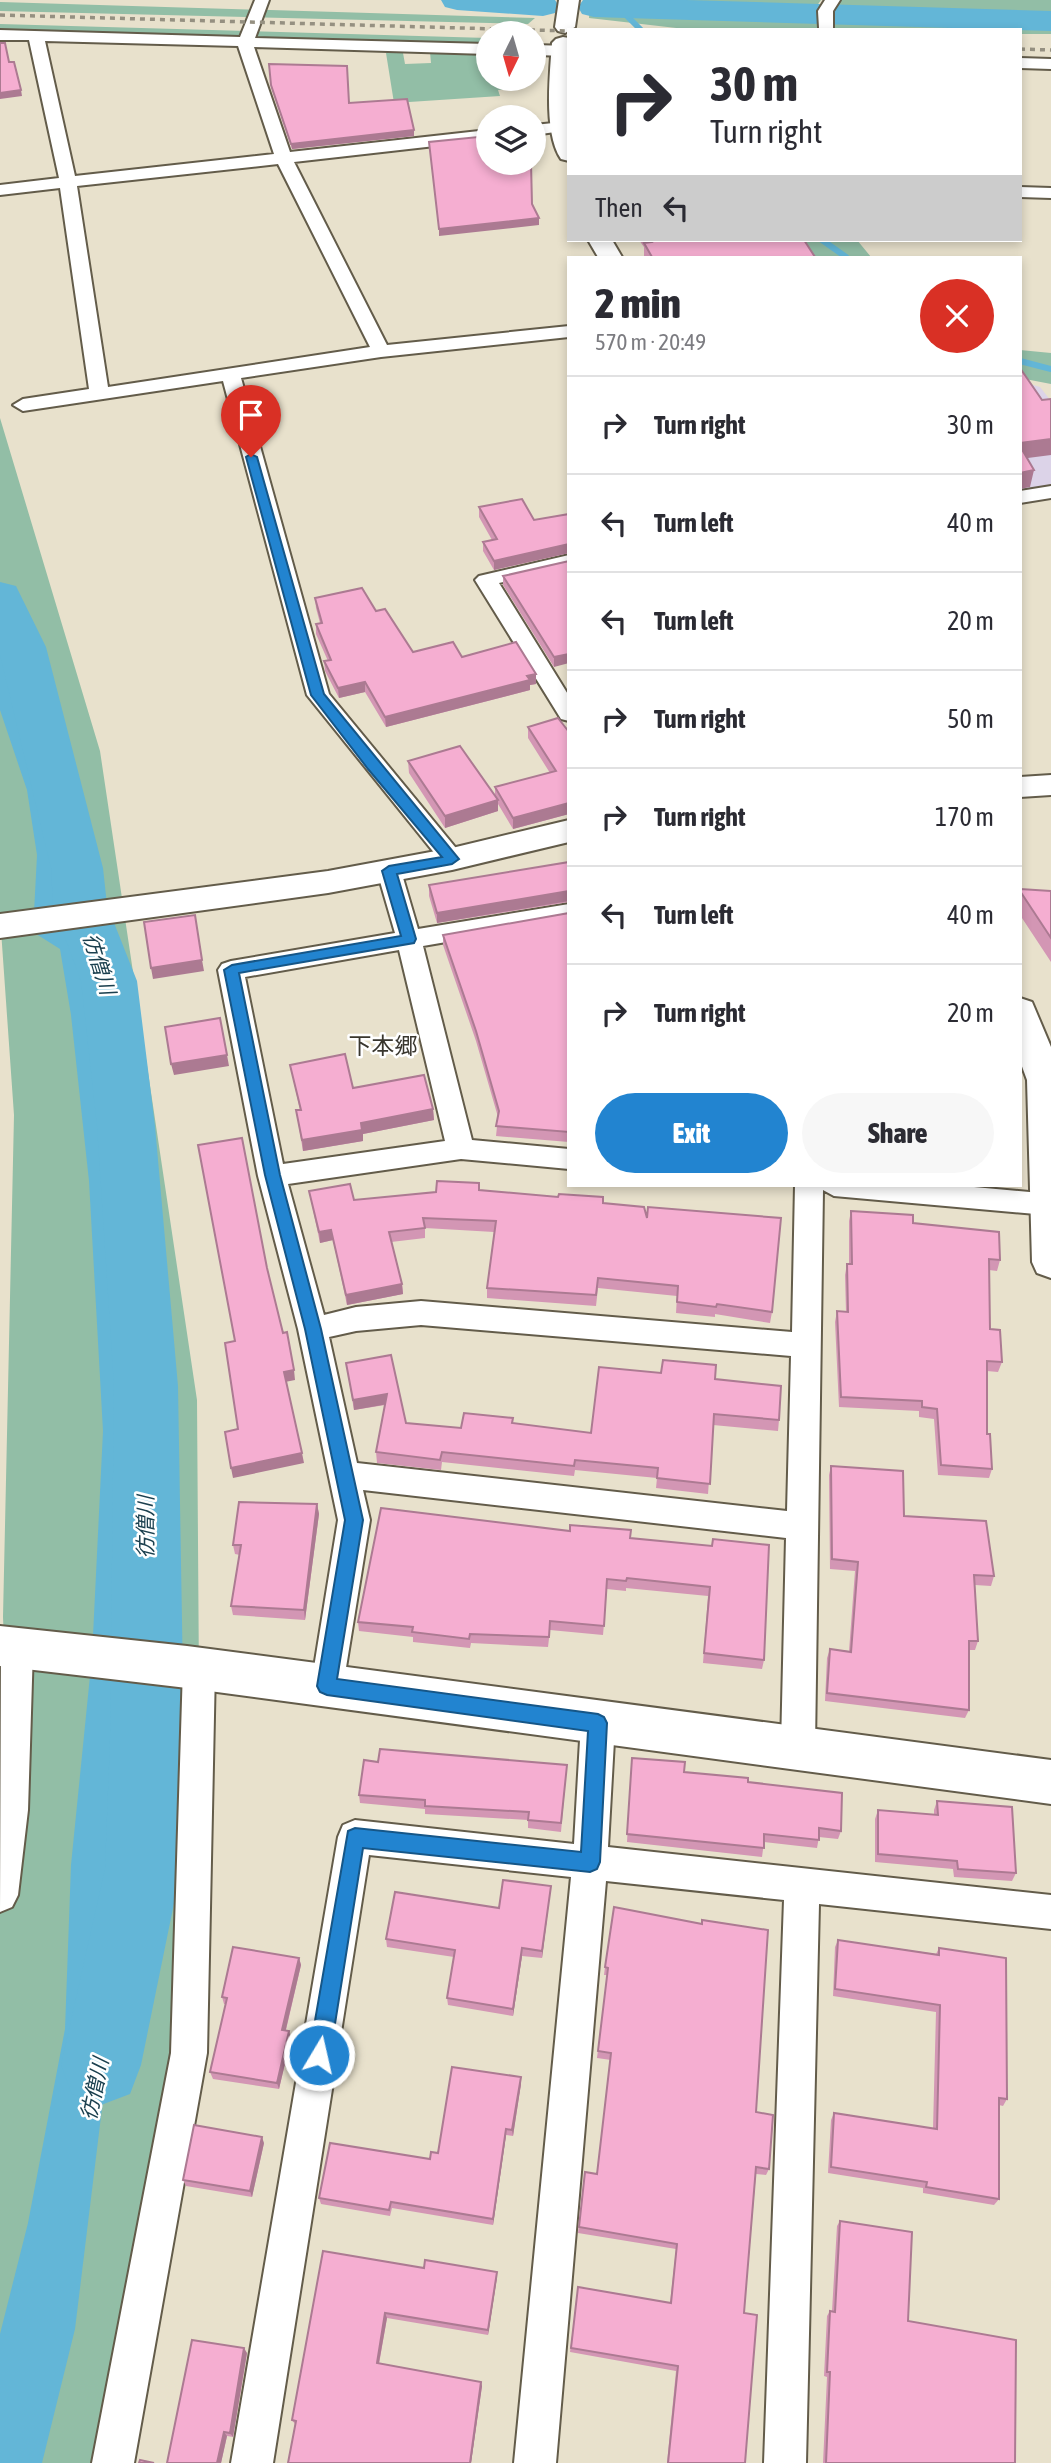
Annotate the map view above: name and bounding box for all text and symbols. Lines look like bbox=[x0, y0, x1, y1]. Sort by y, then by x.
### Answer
north arrow bbox=[476, 21, 546, 91]
map controls bbox=[476, 21, 546, 175]
text: 30 m bbox=[710, 55, 798, 111]
icon: right bbox=[595, 56, 686, 147]
button: layers bbox=[476, 105, 546, 175]
text: Turn right bbox=[710, 113, 823, 150]
icon: left bbox=[657, 189, 695, 227]
text: Then bbox=[595, 193, 643, 223]
text: 2 min bbox=[595, 279, 681, 327]
button: close bbox=[920, 279, 994, 353]
text: 570 m · 20:49 bbox=[595, 329, 706, 355]
pin bbox=[221, 385, 281, 457]
icon: arrive bbox=[232, 396, 270, 434]
icon: right bbox=[595, 406, 633, 444]
text: Turn right bbox=[654, 410, 745, 440]
text: 30 m bbox=[947, 410, 994, 440]
icon: left bbox=[595, 504, 633, 542]
text: Turn left bbox=[654, 508, 734, 538]
text: 40 m bbox=[947, 508, 994, 538]
icon: left bbox=[595, 602, 633, 640]
text: Turn left bbox=[654, 606, 734, 636]
text: 20 m bbox=[947, 606, 994, 636]
icon: right bbox=[595, 700, 633, 738]
text: Turn right bbox=[654, 704, 745, 734]
text: 50 m bbox=[947, 704, 994, 734]
icon: right bbox=[595, 798, 633, 836]
text: Turn right bbox=[654, 802, 745, 832]
text: 170 m bbox=[935, 802, 994, 832]
icon: left bbox=[595, 896, 633, 934]
text: Turn left bbox=[654, 900, 734, 930]
text: 40 m bbox=[947, 900, 994, 930]
water label: 彷僧川 bbox=[79, 930, 121, 999]
icon: right bbox=[595, 994, 633, 1032]
text: Turn right bbox=[654, 998, 745, 1028]
text: 20 m bbox=[947, 998, 994, 1028]
district label: 下本郷 bbox=[349, 1033, 418, 1059]
button: Exit bbox=[595, 1093, 788, 1173]
button: Share bbox=[802, 1093, 994, 1173]
water label: 彷僧川 bbox=[133, 1494, 157, 1559]
position arrow bbox=[282, 2018, 356, 2092]
water label: 彷僧川 bbox=[76, 2054, 113, 2122]

